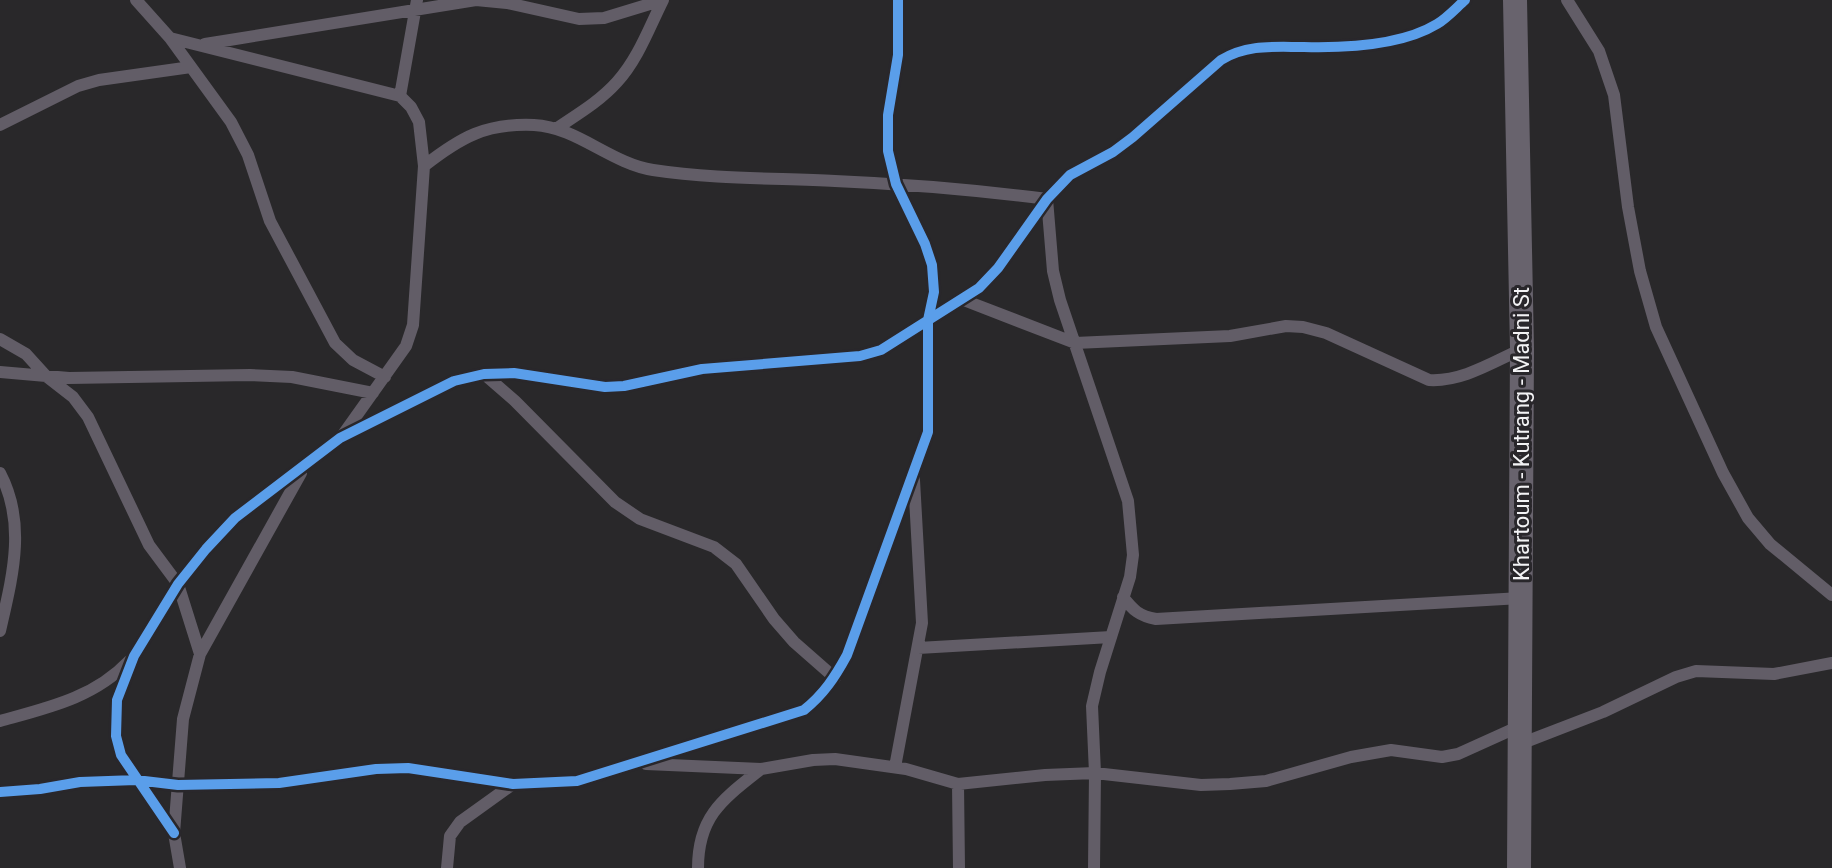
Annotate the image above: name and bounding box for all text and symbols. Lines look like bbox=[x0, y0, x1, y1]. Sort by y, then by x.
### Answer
street label: Khartoum - Kutrang - Madni St bbox=[1509, 287, 1534, 581]

